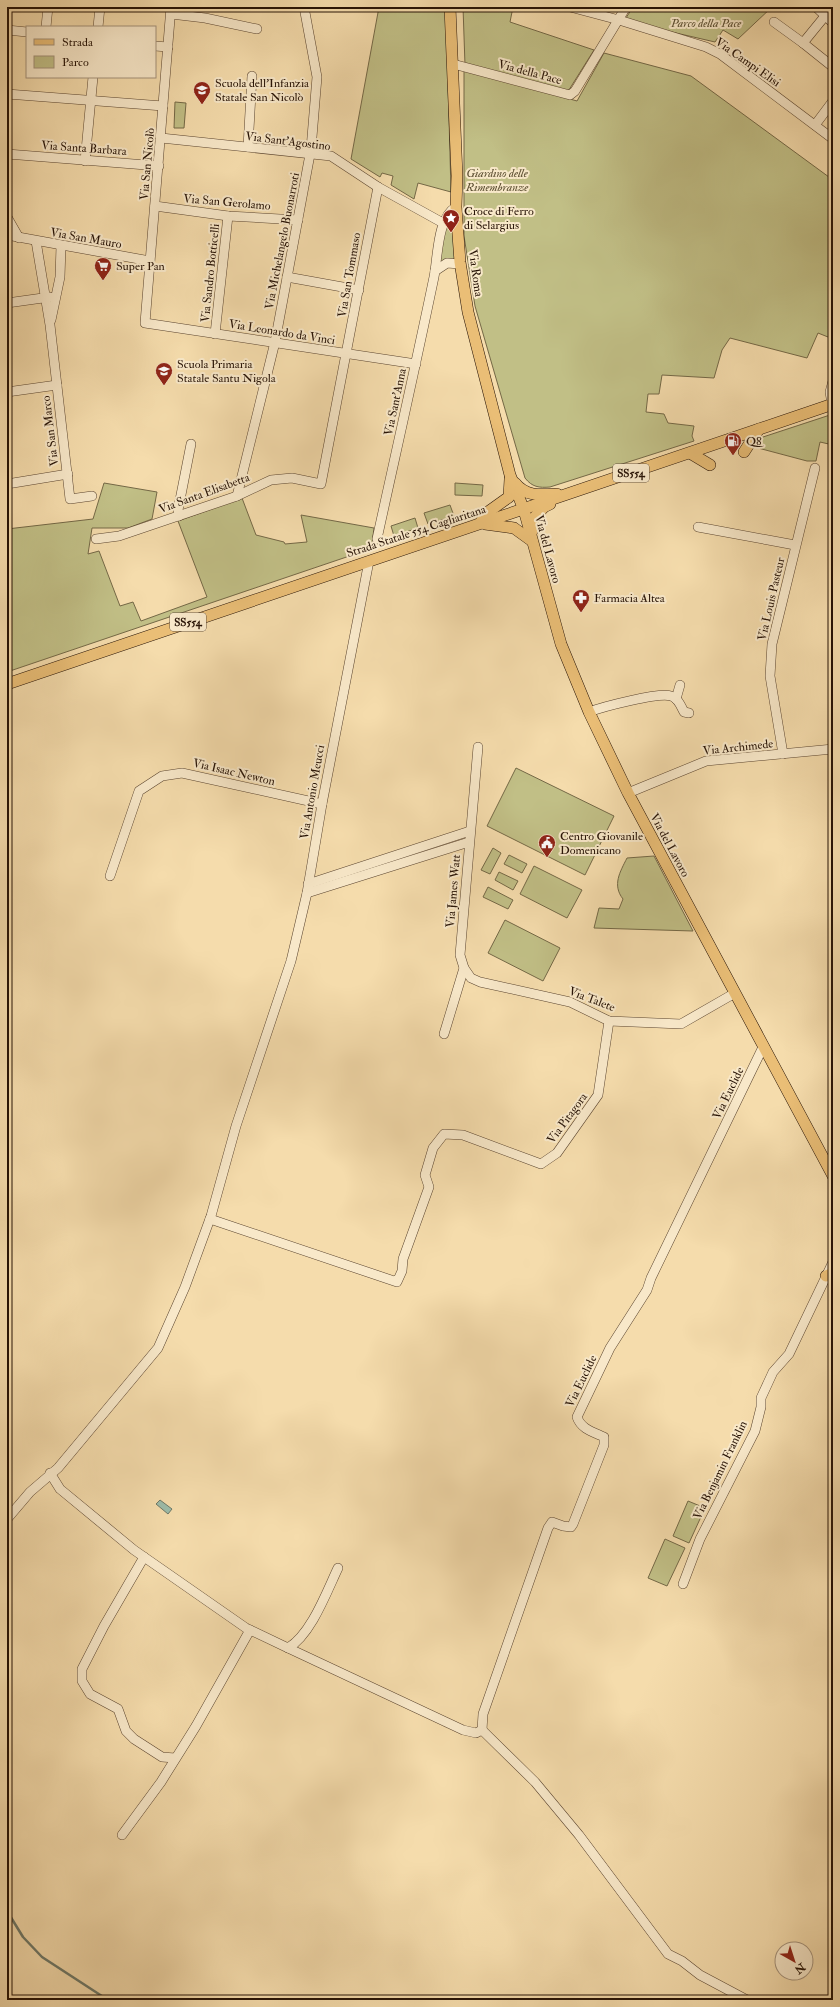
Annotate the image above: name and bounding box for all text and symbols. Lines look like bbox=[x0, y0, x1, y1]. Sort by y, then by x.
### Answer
park label: Parco della Pace bbox=[670, 16, 742, 31]
legend bbox=[26, 26, 156, 78]
street label: Via Campi Elisi bbox=[712, 34, 783, 90]
text: Strada bbox=[62, 35, 94, 50]
text: Parco bbox=[62, 55, 89, 70]
street label: Via della Pace bbox=[496, 57, 563, 88]
place label: Scuola dell'Infanzia Statale San Nicolò bbox=[215, 76, 310, 105]
school or university icon: Scuola dell'Infanzia Statale San Nicolò bbox=[192, 80, 212, 105]
street label: Via San Nicolò bbox=[137, 127, 158, 201]
street label: Via Sant'Agostino bbox=[244, 129, 332, 154]
street label: Via Santa Barbara bbox=[41, 138, 128, 159]
park label: Giardino delle Rimembranze bbox=[465, 166, 529, 195]
street label: Via Michelangelo Buonarroti bbox=[262, 171, 303, 311]
street label: Via San Gerolamo bbox=[183, 191, 272, 214]
place label: Croce di Ferro di Selargius bbox=[464, 204, 534, 233]
place icon: Croce di Ferro di Selargius bbox=[441, 208, 461, 233]
street label: Via Sandro Botticelli bbox=[198, 223, 223, 323]
street label: Via San Mauro bbox=[49, 225, 123, 252]
street label: Via San Tommaso bbox=[335, 231, 364, 319]
street label: Via Roma bbox=[465, 248, 486, 299]
supermarket icon: Super Pan bbox=[93, 256, 113, 281]
place label: Super Pan bbox=[116, 259, 165, 274]
street label: Via Leonardo da Vinci bbox=[228, 317, 336, 348]
place label: Scuola Primaria Statale Santu Nigola bbox=[177, 357, 277, 386]
school or university icon: Scuola Primaria Statale Santu Nigola bbox=[154, 361, 174, 386]
street label: Via Sant'Anna bbox=[381, 366, 410, 437]
street label: Via San Marco bbox=[39, 395, 62, 467]
fuel station icon: Q8 bbox=[723, 431, 743, 456]
place label: Q8 bbox=[746, 434, 764, 449]
road number: SS554 bbox=[613, 464, 649, 482]
street label: Via Santa Elisabetta bbox=[157, 470, 253, 517]
street label: Strada Statale 554 Cagliaritana bbox=[345, 501, 489, 561]
street label: Via del Lavoro bbox=[531, 513, 564, 585]
street label: Via Louis Pasteur bbox=[755, 555, 788, 642]
pharmacy icon: Farmacia Altea bbox=[571, 588, 591, 613]
place label: Farmacia Altea bbox=[594, 591, 666, 606]
road number: SS554 bbox=[170, 613, 206, 631]
street label: Via Archimede bbox=[702, 736, 774, 759]
street label: Via Antonio Meucci bbox=[297, 744, 328, 840]
street label: Via Isaac Newton bbox=[191, 756, 276, 789]
street label: Via del Lavoro bbox=[646, 811, 693, 880]
place label: Centro Giovanile Domenicano bbox=[560, 829, 643, 858]
public building icon: Centro Giovanile Domenicano bbox=[537, 833, 557, 858]
street label: Via James Watt bbox=[443, 854, 464, 928]
street label: Via Talete bbox=[566, 984, 617, 1015]
street label: Via Euclide bbox=[709, 1065, 747, 1122]
street label: Via Pitagora bbox=[544, 1089, 591, 1147]
street label: Via Euclide bbox=[562, 1353, 600, 1410]
street label: Via Benjamin Franklin bbox=[690, 1418, 751, 1522]
north arrow bbox=[774, 1941, 814, 1981]
text: N bbox=[791, 1960, 809, 1977]

